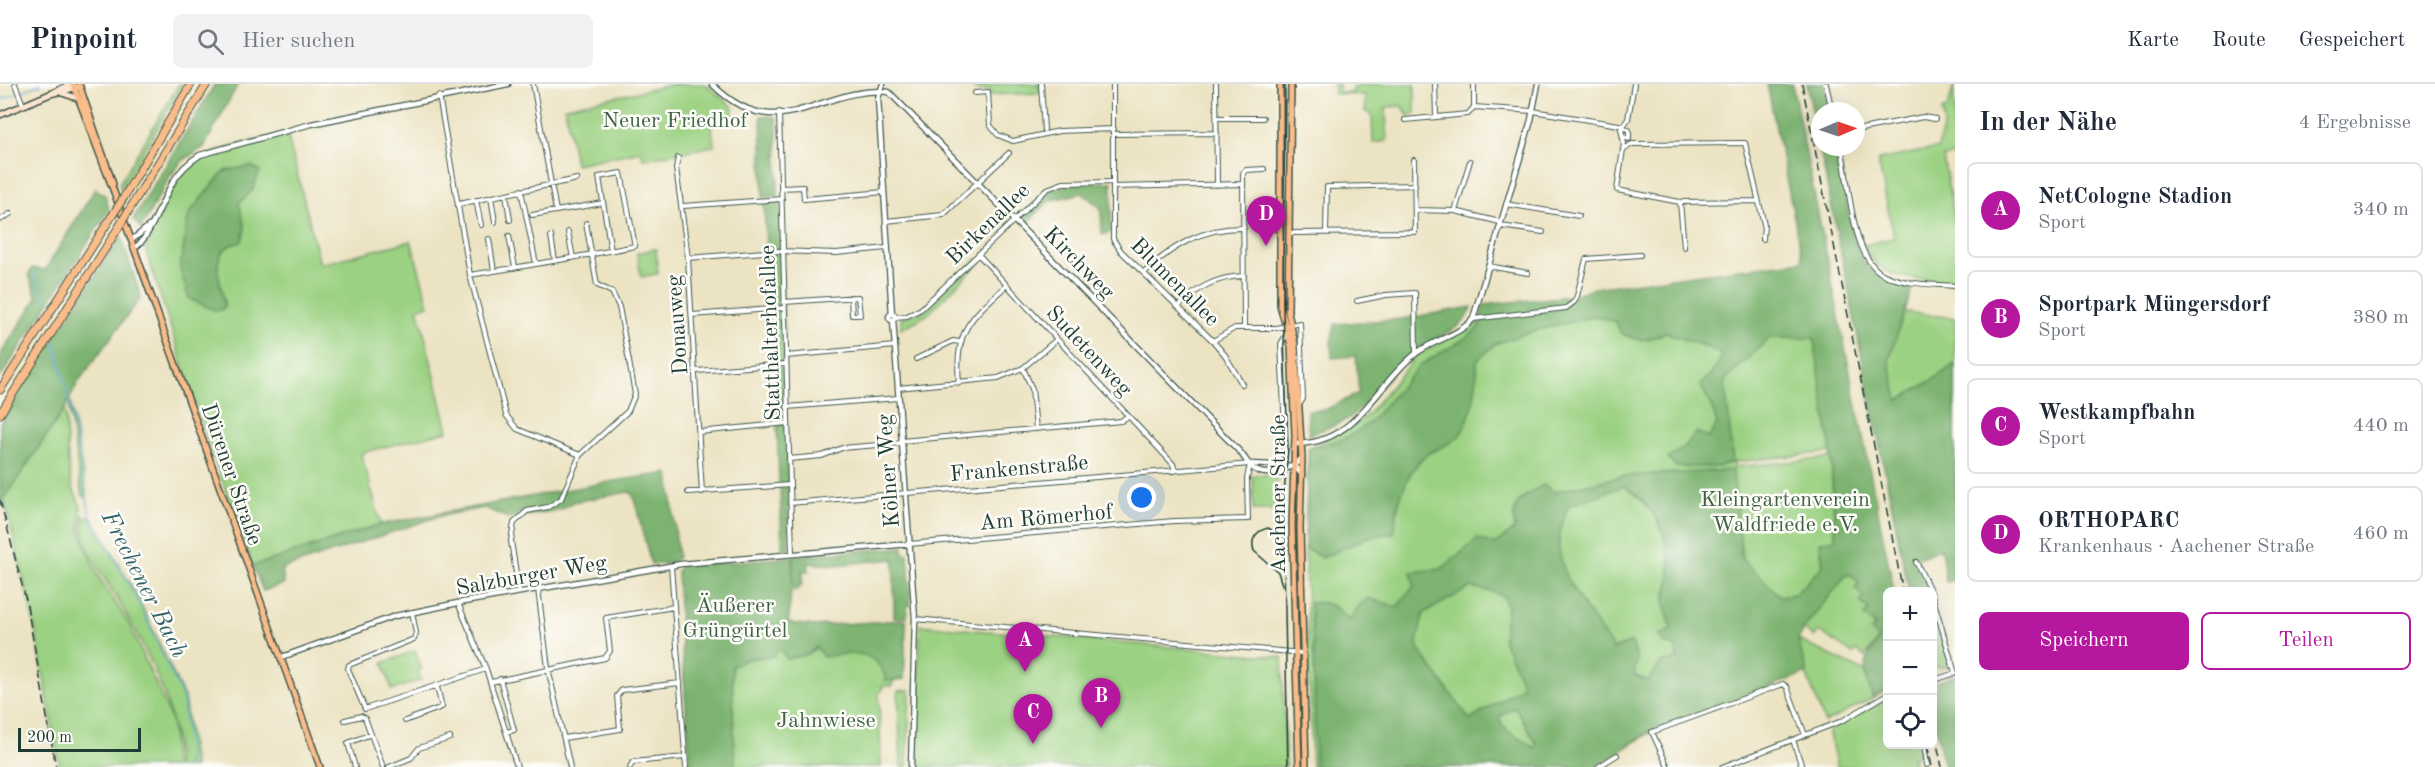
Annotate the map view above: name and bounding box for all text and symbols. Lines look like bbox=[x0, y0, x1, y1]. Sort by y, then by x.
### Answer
search box bbox=[173, 14, 593, 68]
icon: search bbox=[194, 25, 227, 58]
text: Pinpoint bbox=[30, 27, 137, 55]
text: Hier suchen bbox=[242, 30, 355, 52]
text: Karte bbox=[2127, 30, 2179, 51]
text: Route bbox=[2212, 30, 2266, 51]
text: Gespeichert bbox=[2299, 30, 2405, 51]
north arrow bbox=[1811, 102, 1865, 156]
park label: Neuer Friedhof bbox=[602, 110, 749, 132]
text: In der Nähe bbox=[1979, 110, 2117, 136]
text: 4 Ergebnisse bbox=[2299, 113, 2411, 133]
street label: Birkenallee bbox=[942, 180, 1034, 269]
text: NetCologne Stadion bbox=[2038, 186, 2232, 208]
pin: D bbox=[1246, 196, 1286, 246]
text: A bbox=[1993, 200, 2008, 220]
text: 340 m bbox=[2353, 200, 2409, 220]
text: Sport bbox=[2038, 213, 2086, 233]
street label: Kirchweg bbox=[1039, 223, 1118, 304]
street label: Blumenallee bbox=[1126, 234, 1223, 331]
street label: Statthalterhofallee bbox=[757, 244, 785, 421]
street label: Donauweg bbox=[664, 274, 692, 376]
text: Sportpark Müngersdorf bbox=[2038, 294, 2269, 316]
street label: Sudetenweg bbox=[1041, 302, 1136, 401]
text: B bbox=[1993, 308, 2008, 328]
text: 380 m bbox=[2353, 308, 2409, 328]
text: Sport bbox=[2038, 321, 2086, 341]
street label: Dürener Straße bbox=[197, 401, 266, 548]
text: Westkampfbahn bbox=[2038, 402, 2196, 424]
street label: Kölner Weg bbox=[874, 413, 904, 529]
street label: Aachener Straße bbox=[1268, 414, 1290, 574]
text: C bbox=[1994, 416, 2007, 436]
text: 440 m bbox=[2353, 416, 2409, 436]
text: Sport bbox=[2038, 429, 2086, 449]
street label: Frankenstraße bbox=[949, 452, 1089, 486]
your location bbox=[1127, 483, 1156, 512]
park label: Kleingartenverein Waldfriede e.V. bbox=[1700, 489, 1870, 536]
street label: Am Römerhof bbox=[979, 501, 1115, 535]
water label: Frechener Bach bbox=[95, 507, 191, 662]
text: ORTHOPARC bbox=[2038, 510, 2179, 532]
text: D bbox=[1993, 524, 2008, 544]
text: 460 m bbox=[2353, 524, 2409, 544]
text: Krankenhaus · Aachener Straße bbox=[2038, 537, 2314, 557]
street label: Salzburger Weg bbox=[454, 552, 609, 600]
map controls bbox=[1883, 587, 1937, 749]
button: + bbox=[1883, 587, 1937, 641]
park label: Äußerer Grüngürtel bbox=[683, 592, 788, 642]
button: Speichern bbox=[1979, 612, 2189, 670]
button: Teilen bbox=[2201, 612, 2411, 670]
pin: A bbox=[1006, 622, 1044, 672]
button: − bbox=[1883, 641, 1937, 695]
pin: B bbox=[1082, 678, 1120, 728]
pin: C bbox=[1014, 694, 1052, 744]
button: locate bbox=[1883, 695, 1937, 749]
park label: Jahnwiese bbox=[776, 710, 876, 732]
scale bar bbox=[18, 725, 141, 752]
text: 200 m bbox=[27, 730, 72, 746]

